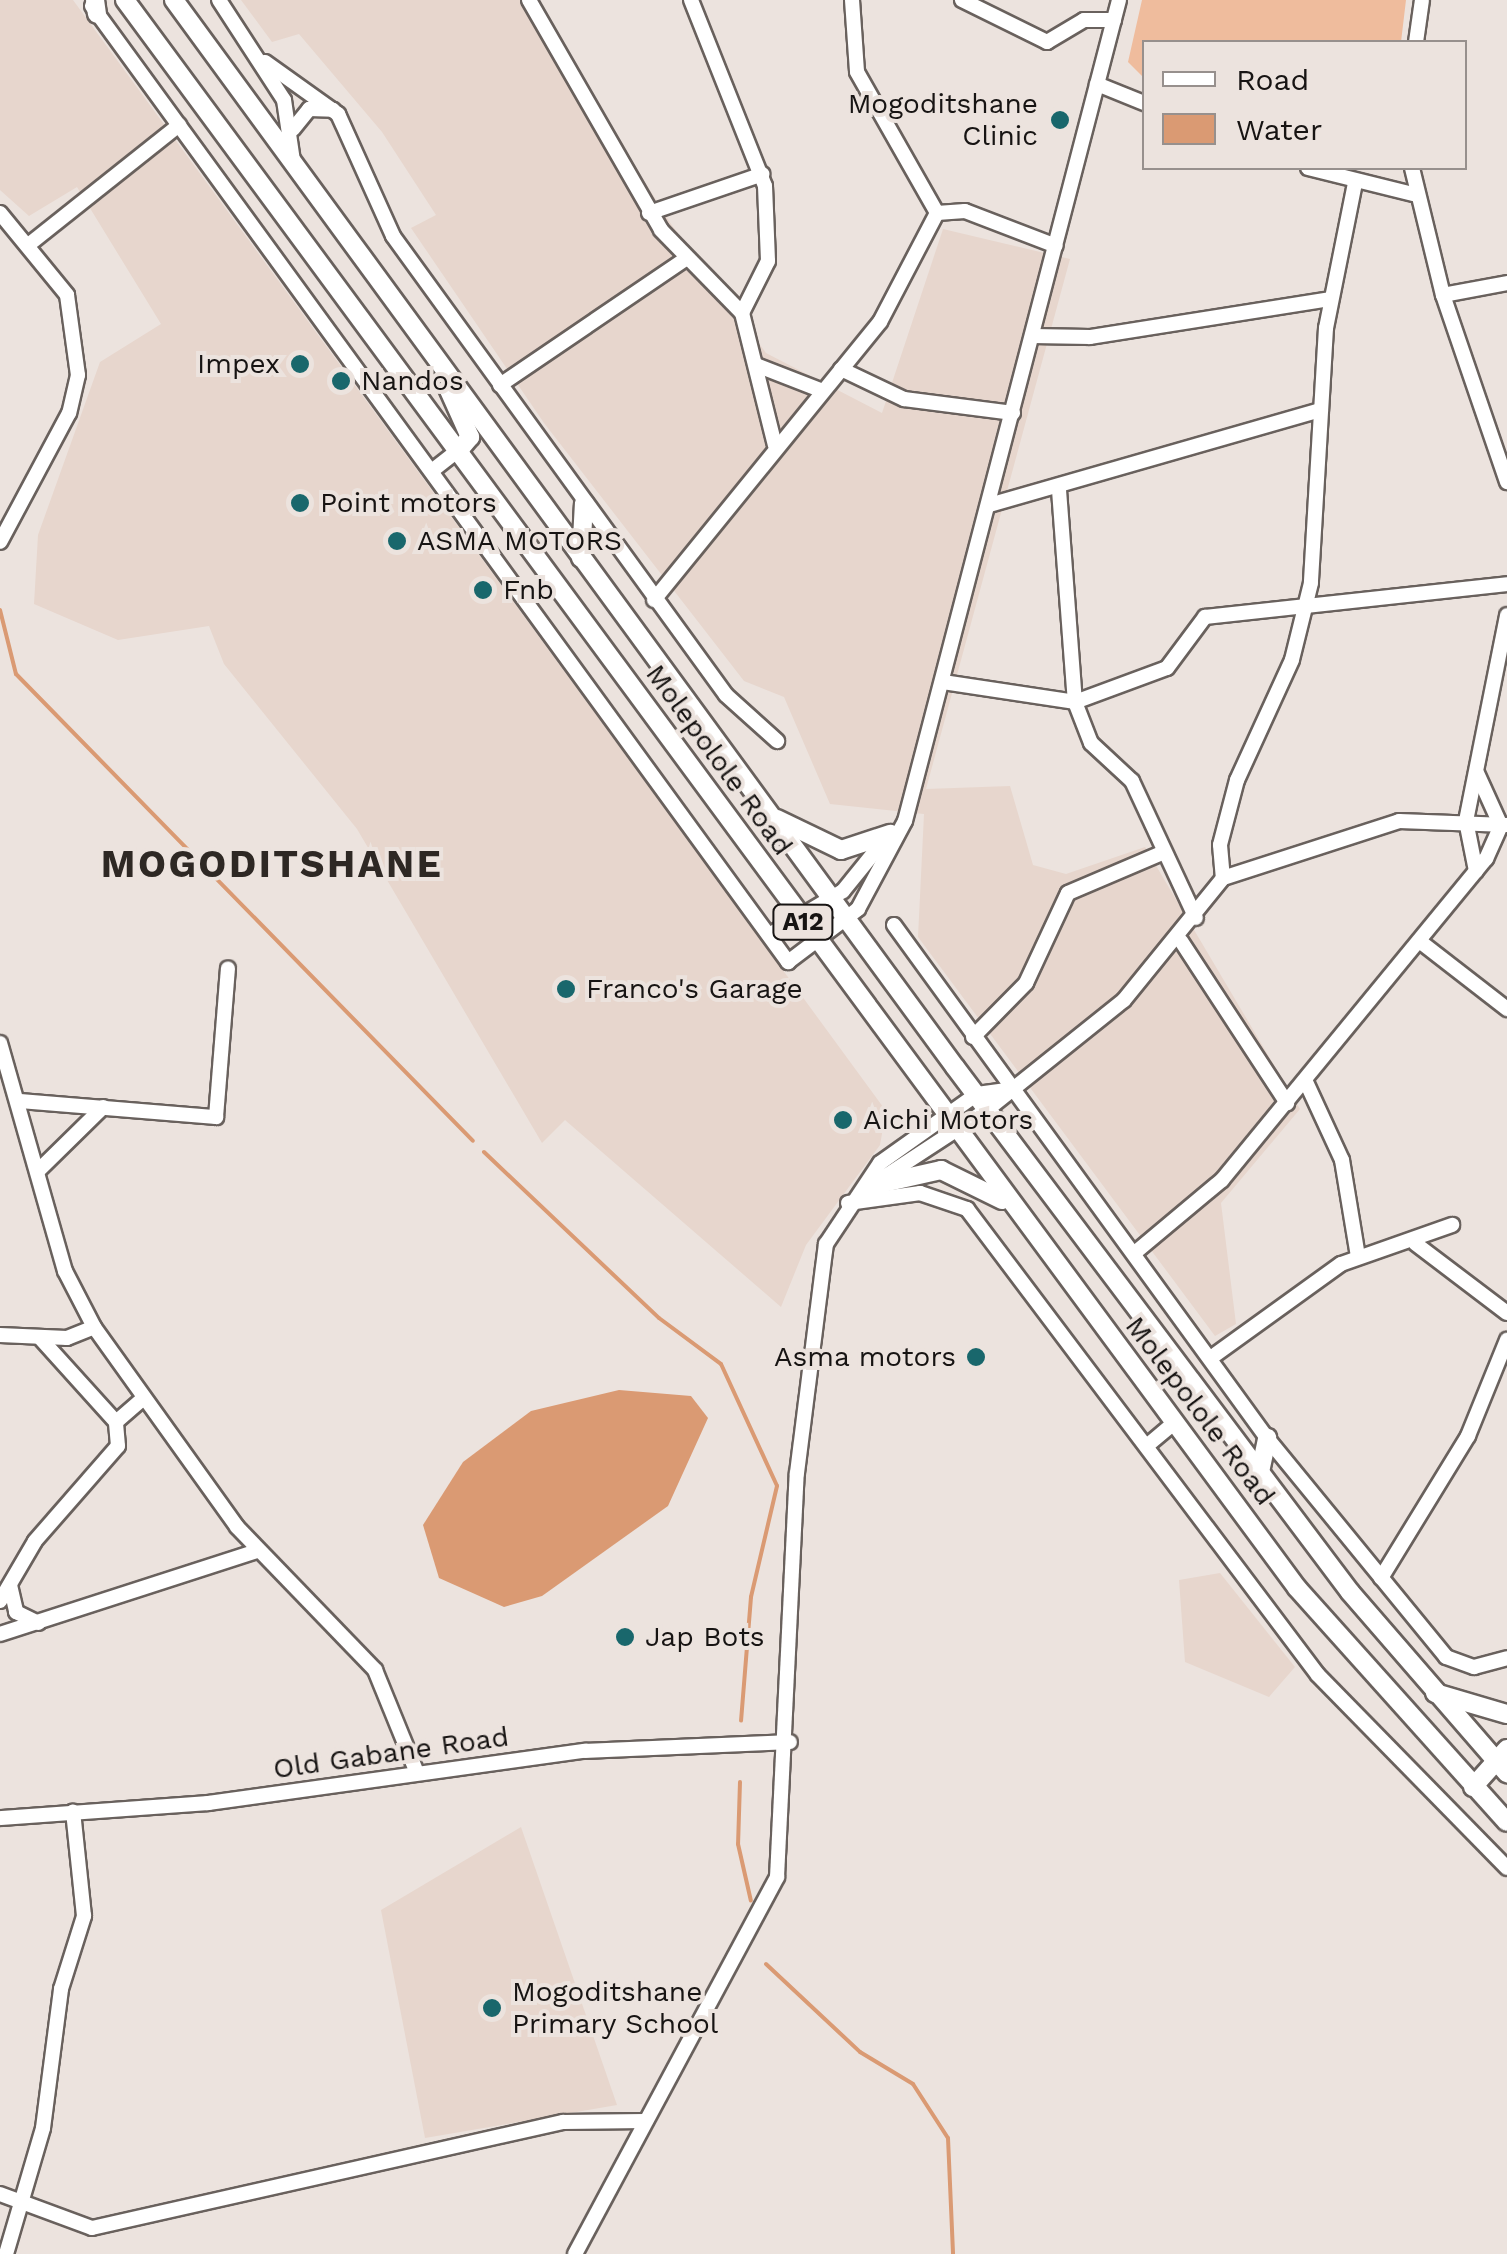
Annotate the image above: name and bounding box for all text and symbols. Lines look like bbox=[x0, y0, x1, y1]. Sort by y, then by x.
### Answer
legend bbox=[1142, 40, 1467, 170]
text: Road bbox=[1236, 62, 1309, 97]
place label: Mogoditshane Clinic bbox=[848, 87, 1038, 153]
marker: Mogoditshane Clinic bbox=[1047, 107, 1073, 133]
text: Water bbox=[1236, 112, 1322, 147]
place label: Impex bbox=[197, 347, 280, 381]
marker: Impex bbox=[289, 353, 311, 375]
place label: Nandos bbox=[361, 364, 464, 398]
marker: Nandos bbox=[330, 370, 352, 392]
place label: Point motors bbox=[320, 486, 497, 520]
marker: Point motors bbox=[289, 492, 311, 514]
place label: ASMA MOTORS bbox=[417, 524, 623, 558]
marker: ASMA MOTORS bbox=[386, 530, 408, 552]
place label: Fnb bbox=[503, 573, 554, 607]
marker: Fnb bbox=[472, 579, 494, 601]
street label: Molepolole Road bbox=[639, 658, 799, 862]
district label: MOGODITSHANE bbox=[101, 842, 443, 888]
road number: A12 bbox=[770, 902, 836, 942]
place label: Franco's Garage bbox=[586, 972, 803, 1006]
marker: Franco's Garage bbox=[555, 978, 577, 1000]
place label: Aichi Motors bbox=[863, 1103, 1033, 1137]
marker: Aichi Motors bbox=[832, 1109, 854, 1131]
street label: Molepolole Road bbox=[1118, 1310, 1282, 1512]
place label: Asma motors bbox=[773, 1340, 956, 1374]
marker: Asma motors bbox=[965, 1346, 987, 1368]
place label: Jap Bots bbox=[645, 1620, 765, 1654]
marker: Jap Bots bbox=[614, 1626, 636, 1648]
street label: Old Gabane Road bbox=[271, 1720, 511, 1786]
place label: Mogoditshane Primary School bbox=[512, 1975, 719, 2041]
marker: Mogoditshane Primary School bbox=[481, 1997, 503, 2019]

